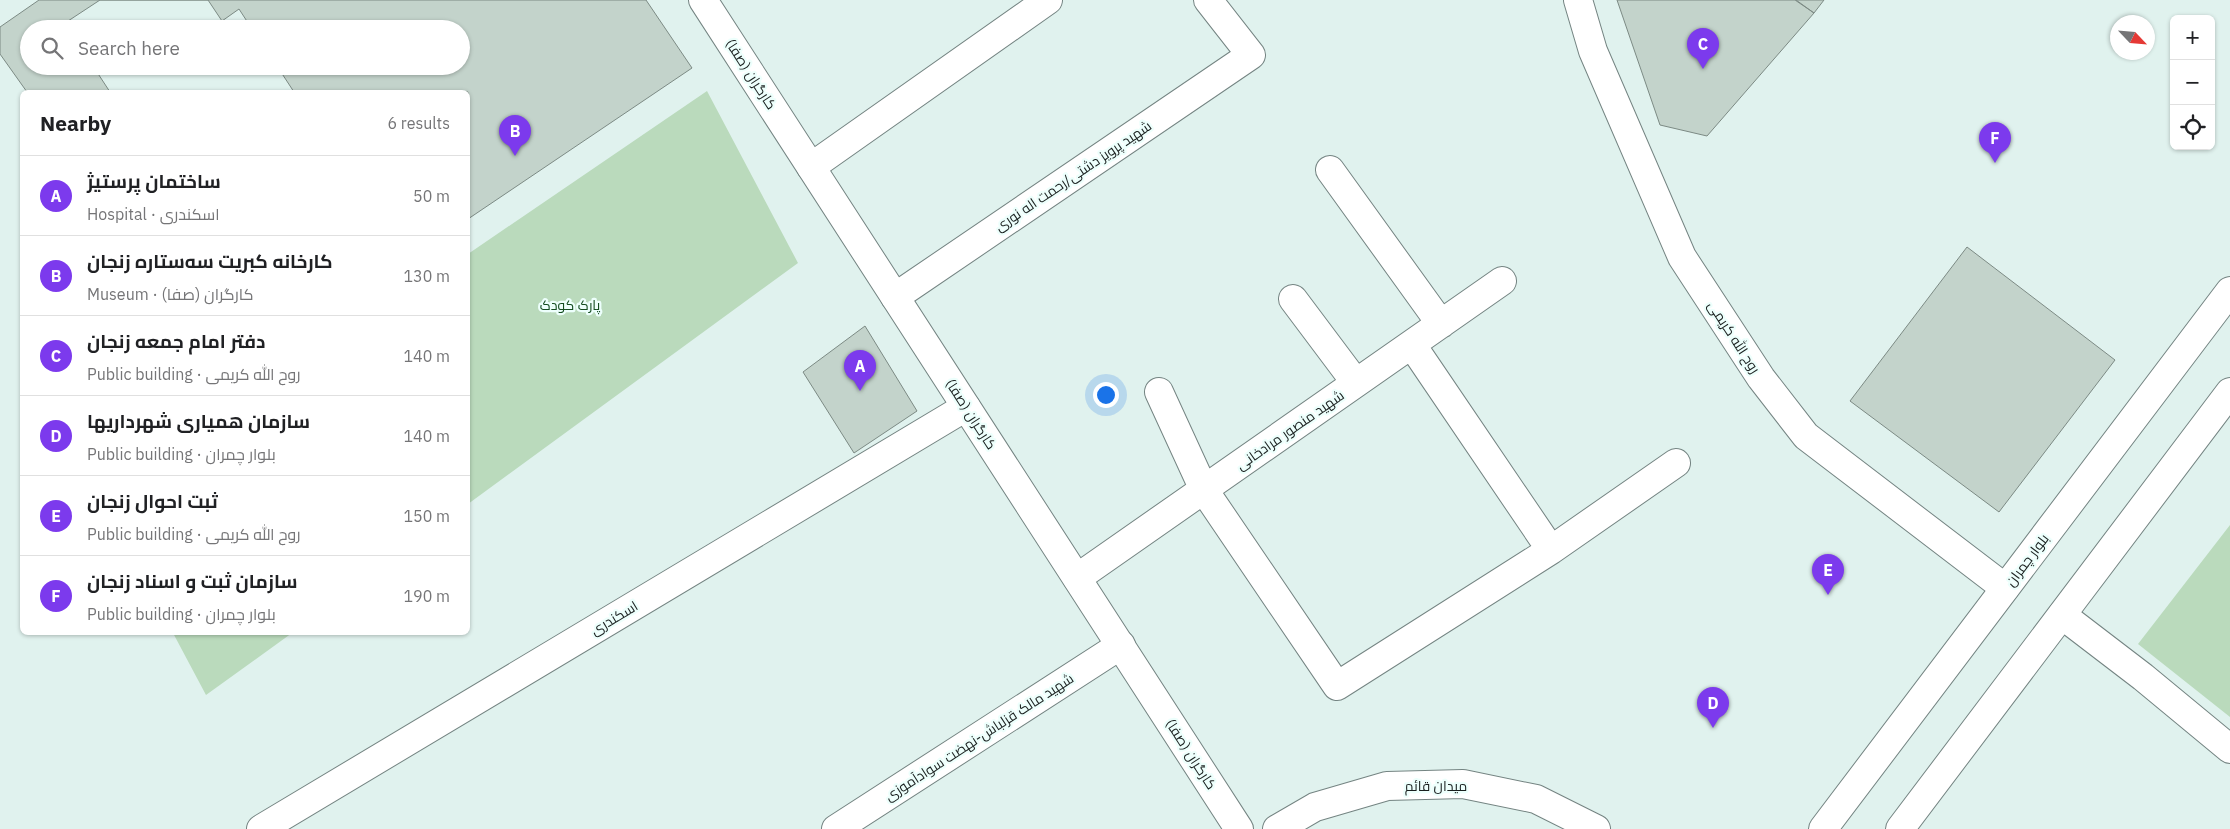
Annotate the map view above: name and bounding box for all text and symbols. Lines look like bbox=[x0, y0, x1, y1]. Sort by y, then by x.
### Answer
north arrow bbox=[2110, 15, 2155, 60]
map controls bbox=[2170, 15, 2215, 150]
button: + bbox=[2170, 15, 2215, 60]
search box bbox=[20, 20, 470, 75]
pin: C bbox=[1687, 28, 1719, 69]
icon: search bbox=[38, 34, 66, 62]
street label: کارگران (صفا) bbox=[722, 35, 780, 113]
text: Search here bbox=[78, 36, 180, 60]
button: − bbox=[2170, 60, 2215, 105]
button: locate bbox=[2170, 105, 2215, 150]
text: Nearby bbox=[40, 109, 111, 137]
text: 6 results bbox=[387, 113, 450, 133]
pin: B bbox=[499, 115, 531, 156]
street label: شهید پرویز دشتی/رحمت اله نوری bbox=[991, 117, 1155, 236]
pin: F bbox=[1979, 122, 2011, 163]
text: ساختمان پرستیژ bbox=[87, 169, 221, 193]
text: A bbox=[51, 186, 61, 206]
text: 50 m bbox=[413, 186, 450, 206]
text: Hospital · اسکندری bbox=[87, 204, 220, 224]
text: کارخانه کبریت سه‌ستاره زنجان bbox=[87, 249, 333, 273]
text: B bbox=[51, 266, 61, 286]
text: 130 m bbox=[403, 266, 450, 286]
text: Museum · کارگران (صفا) bbox=[87, 284, 254, 304]
park label: پارک کودک bbox=[540, 296, 600, 315]
street label: روح الله کریمی bbox=[1704, 297, 1764, 377]
text: دفتر امام جمعه زنجان bbox=[87, 329, 265, 353]
text: C bbox=[51, 346, 61, 366]
text: 140 m bbox=[403, 346, 450, 366]
pin: A bbox=[844, 350, 876, 391]
text: Public building · روح الله کریمی bbox=[87, 364, 301, 384]
street label: کارگران (صفا) bbox=[942, 375, 1000, 453]
your location bbox=[1093, 382, 1119, 408]
street label: شهید منصور مرادخانی bbox=[1233, 386, 1347, 474]
text: سازمان همیاری شهرداریها bbox=[87, 409, 310, 433]
text: D bbox=[50, 426, 62, 446]
text: 140 m bbox=[403, 426, 450, 446]
text: Public building · بلوار چمران bbox=[87, 444, 276, 464]
text: ثبت احوال زنجان bbox=[87, 489, 218, 513]
text: E bbox=[51, 506, 61, 526]
text: 150 m bbox=[403, 506, 450, 526]
text: Public building · روح الله کریمی bbox=[87, 524, 301, 544]
street label: بلوار چمران bbox=[2001, 530, 2053, 591]
pin: E bbox=[1812, 554, 1844, 595]
text: سازمان ثبت و اسناد زنجان bbox=[87, 569, 298, 593]
text: F bbox=[51, 586, 61, 606]
text: 190 m bbox=[403, 586, 450, 606]
street label: اسکندری bbox=[587, 597, 641, 639]
text: Public building · بلوار چمران bbox=[87, 604, 276, 624]
street label: شهید مالک قزلباش-نهضت سوادآموزی bbox=[881, 669, 1077, 805]
pin: D bbox=[1697, 687, 1729, 728]
street label: کارگران (صفا) bbox=[1162, 715, 1220, 793]
street label: میدان قائم bbox=[1405, 777, 1467, 796]

